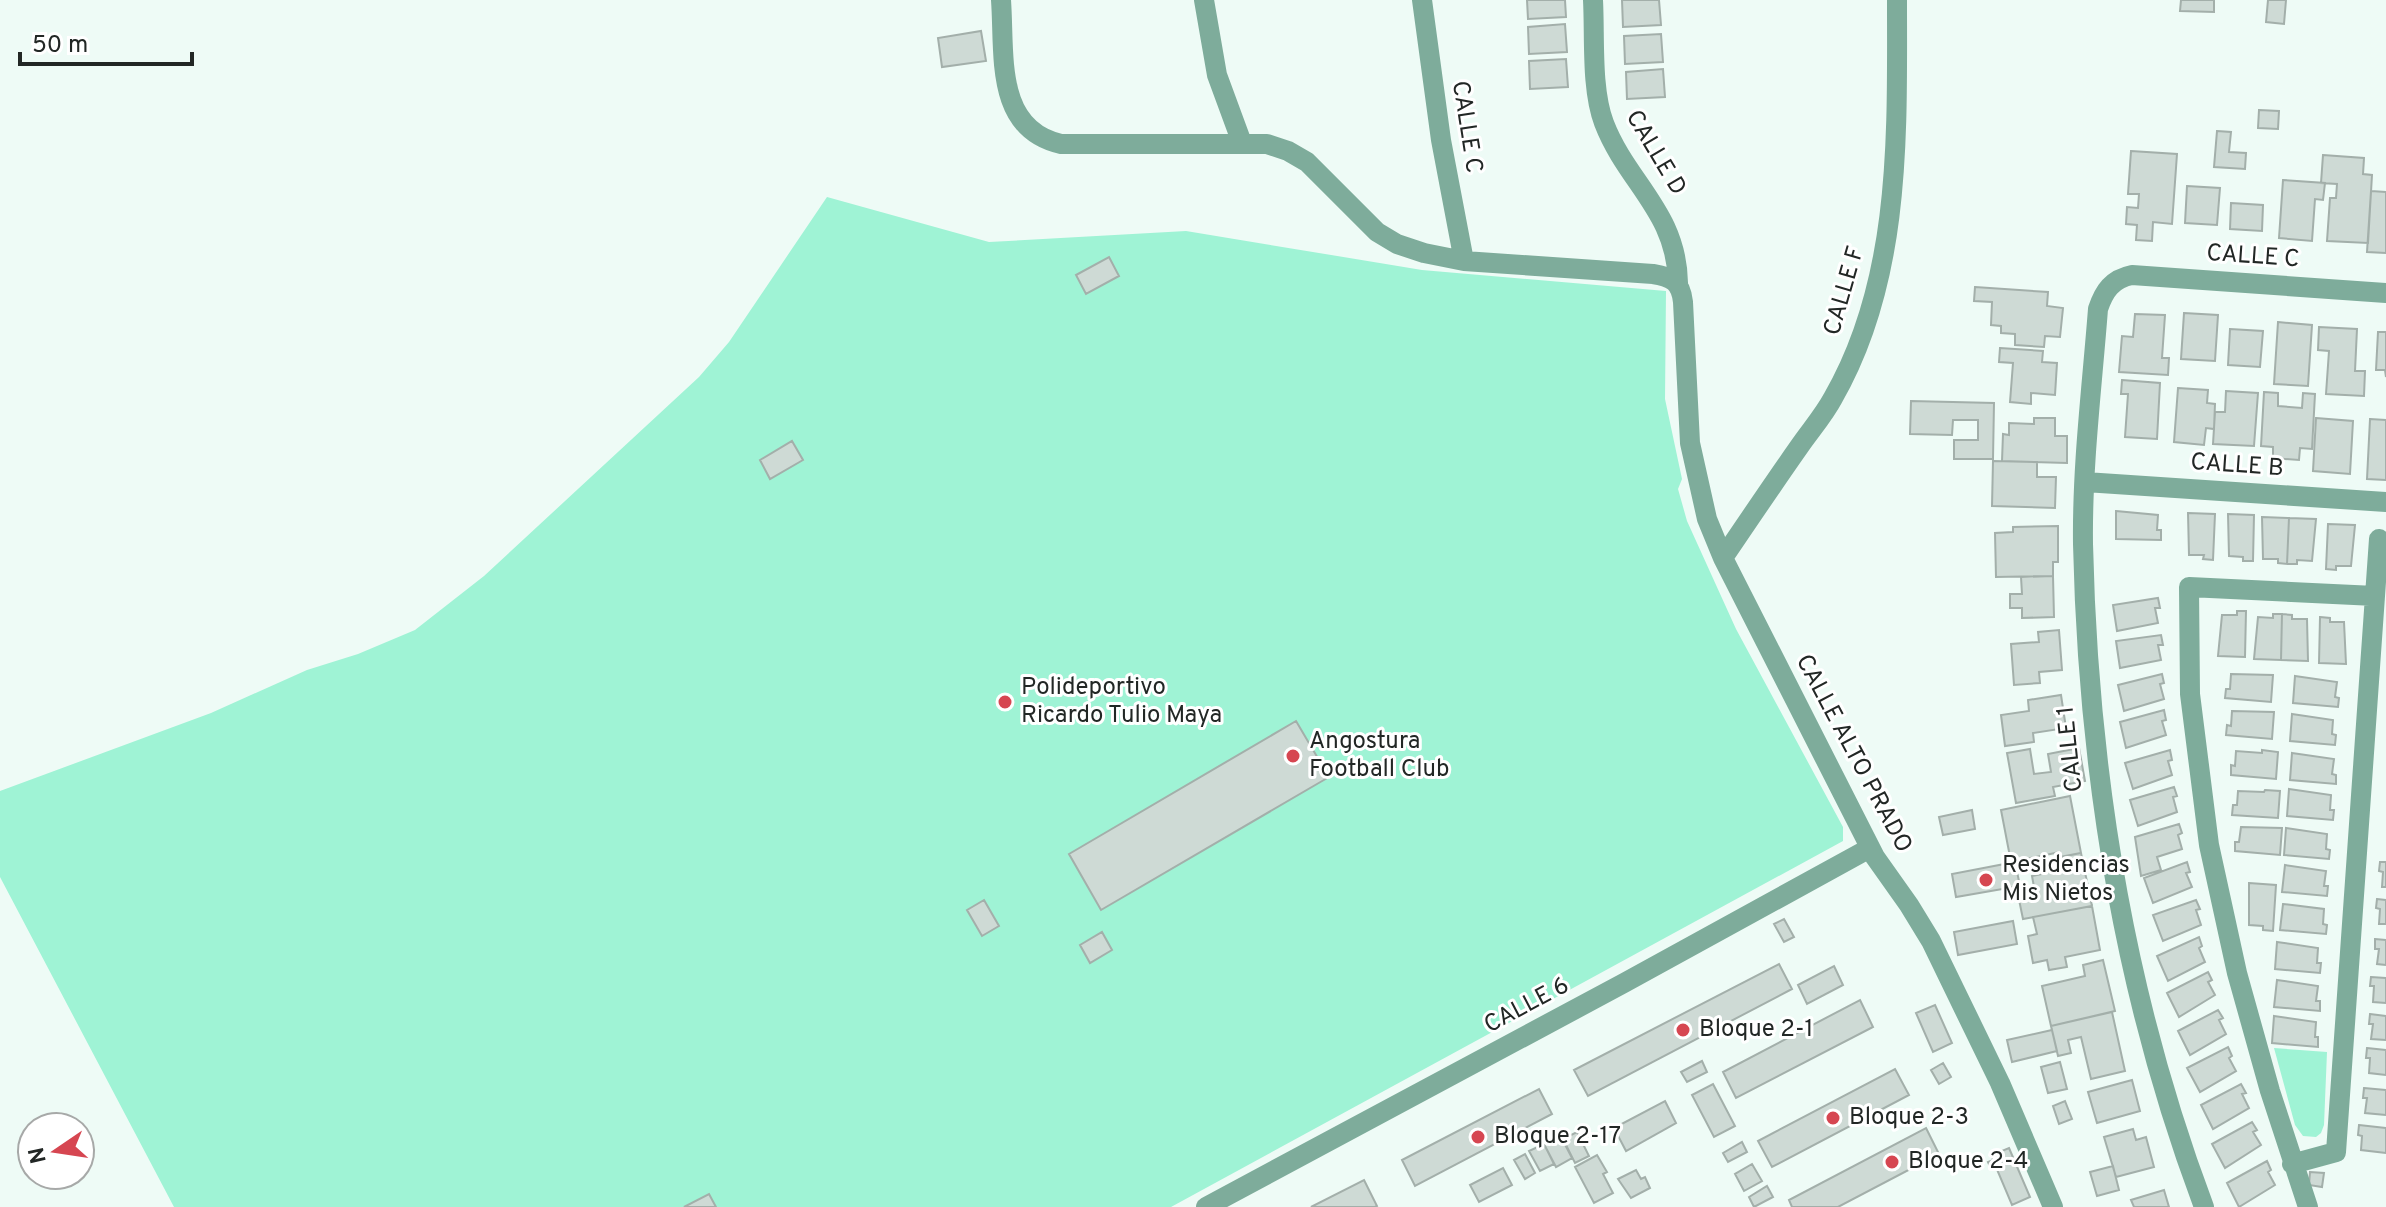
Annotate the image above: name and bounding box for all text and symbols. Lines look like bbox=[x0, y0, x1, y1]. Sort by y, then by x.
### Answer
scale bar bbox=[20, 16, 192, 66]
text: 50 m bbox=[32, 31, 88, 61]
street label: CALLE C bbox=[1444, 79, 1488, 175]
street label: CALLE D bbox=[1618, 105, 1692, 201]
street label: CALLE C bbox=[2205, 239, 2301, 275]
street label: CALLE F bbox=[1818, 243, 1872, 339]
street label: CALLE B bbox=[2189, 448, 2285, 484]
street label: CALLE ALTO PRADO bbox=[1788, 650, 1918, 858]
place label: Polideportivo Ricardo Tulio Maya bbox=[1021, 673, 1222, 731]
marker: Polideportivo Ricardo Tulio Maya bbox=[996, 693, 1014, 711]
street label: CALLE 1 bbox=[2052, 704, 2090, 794]
place label: Angostura Football Club bbox=[1309, 727, 1450, 785]
marker: Angostura Football Club bbox=[1284, 747, 1302, 765]
place label: Residencias Mis Nietos bbox=[2002, 851, 2130, 909]
marker: Residencias Mis Nietos bbox=[1977, 871, 1995, 889]
street label: CALLE 6 bbox=[1479, 971, 1575, 1041]
place label: Bloque 2-1 bbox=[1699, 1015, 1813, 1045]
marker: Bloque 2-1 bbox=[1674, 1021, 1692, 1039]
place label: Bloque 2-3 bbox=[1849, 1103, 1969, 1133]
marker: Bloque 2-3 bbox=[1824, 1109, 1842, 1127]
north arrow bbox=[16, 1111, 96, 1191]
place label: Bloque 2-17 bbox=[1494, 1122, 1621, 1152]
marker: Bloque 2-17 bbox=[1469, 1128, 1487, 1146]
text: N bbox=[24, 1144, 54, 1166]
place label: Bloque 2-4 bbox=[1908, 1147, 2028, 1177]
marker: Bloque 2-4 bbox=[1883, 1153, 1901, 1171]

